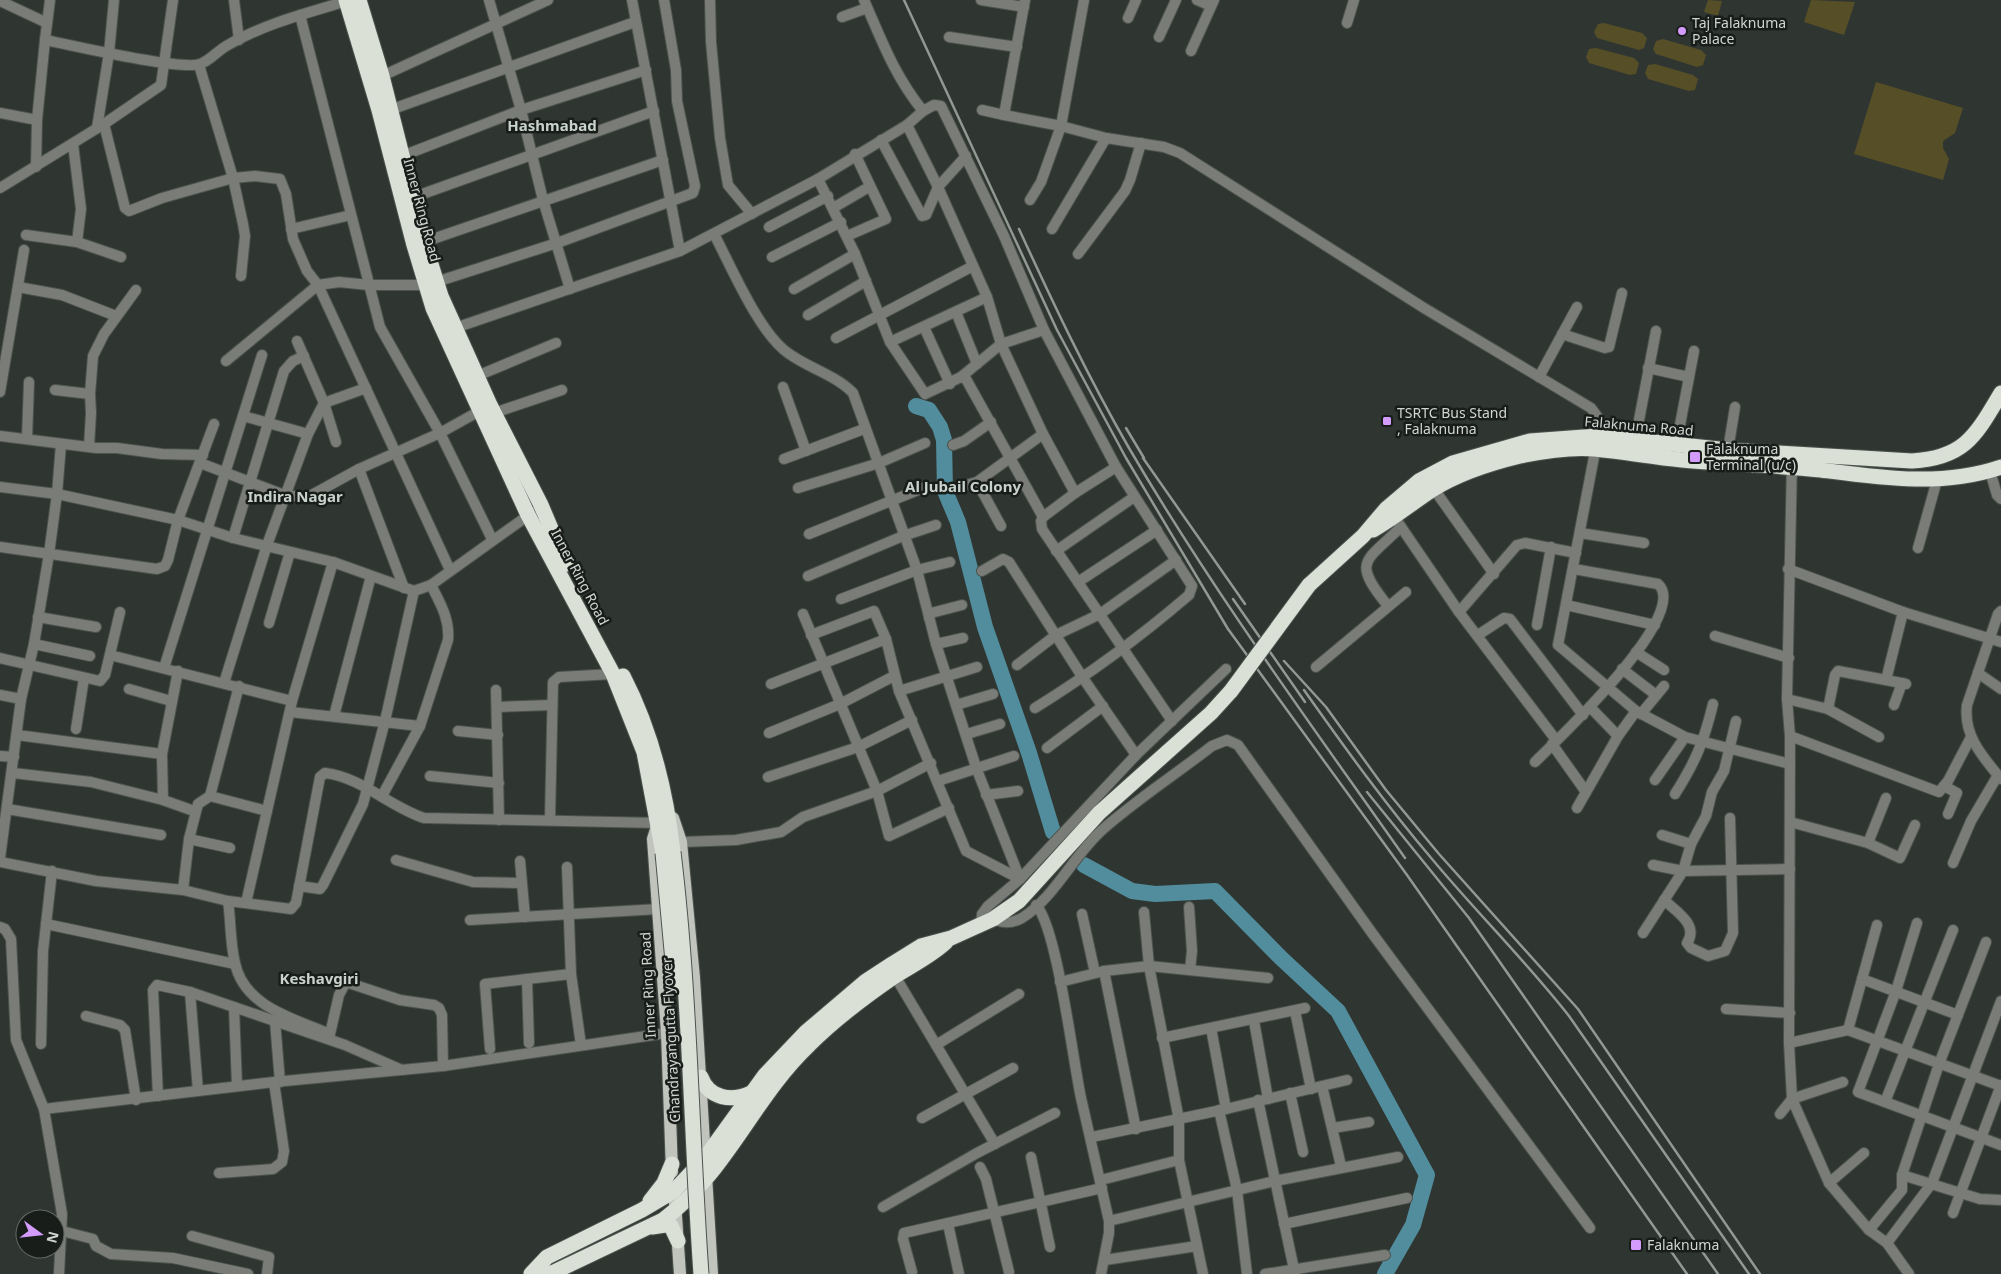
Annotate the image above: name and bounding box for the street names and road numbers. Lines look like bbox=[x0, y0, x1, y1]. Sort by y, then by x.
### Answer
street label: Inner Ring Road bbox=[400, 156, 445, 264]
street label: Falaknuma Road bbox=[1584, 411, 1694, 440]
street label: Inner Ring Road bbox=[547, 525, 614, 628]
street label: Inner Ring Road bbox=[635, 931, 660, 1039]
street label: Chandrayangutta Flyover bbox=[657, 957, 684, 1123]

